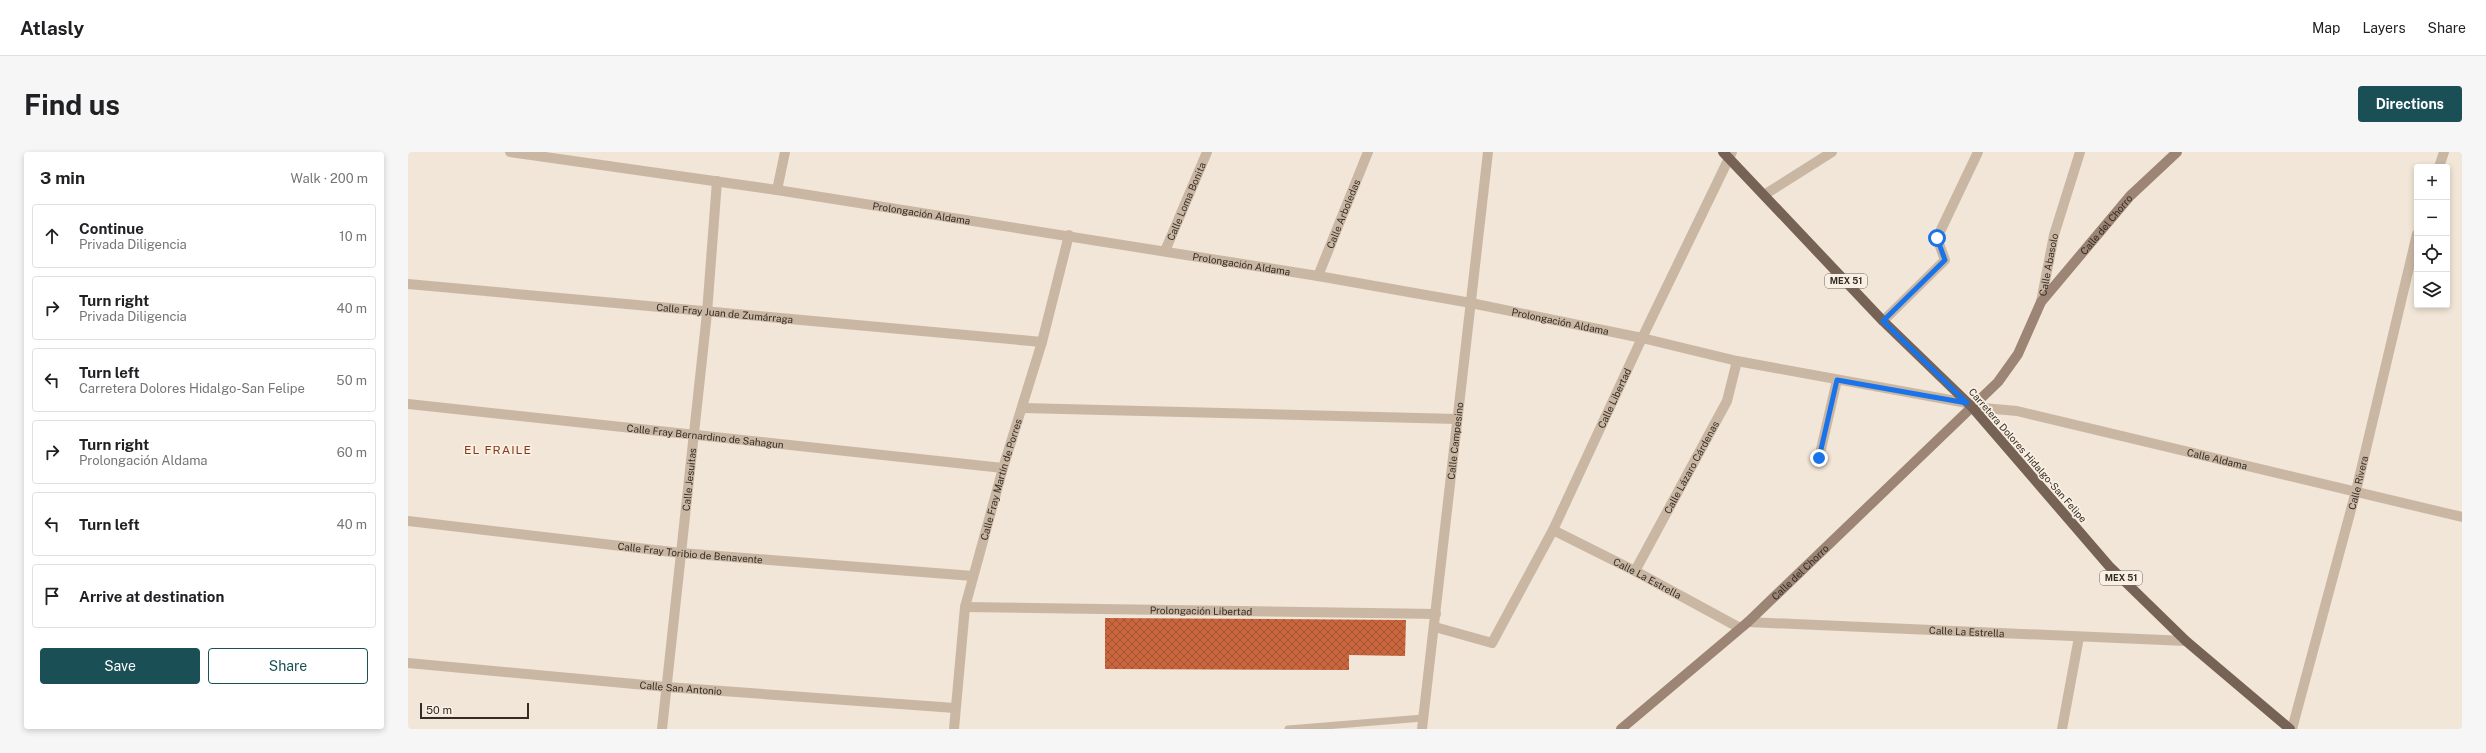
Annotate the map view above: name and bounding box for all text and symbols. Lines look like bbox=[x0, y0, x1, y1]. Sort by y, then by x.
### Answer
text: Atlasly bbox=[20, 17, 84, 39]
text: Map bbox=[2312, 20, 2340, 36]
text: Layers bbox=[2362, 20, 2406, 36]
text: Share bbox=[2428, 20, 2466, 36]
button: Directions bbox=[2358, 86, 2462, 122]
text: Find us bbox=[24, 88, 120, 121]
street label: Calle Loma Bonita bbox=[1164, 160, 1208, 242]
map controls bbox=[2414, 164, 2450, 308]
button: + bbox=[2414, 164, 2450, 200]
text: 3 min bbox=[40, 168, 85, 188]
text: Walk · 200 m bbox=[291, 171, 368, 186]
street label: Calle Arboledas bbox=[1324, 177, 1362, 250]
street label: Calle del Chorro bbox=[2077, 192, 2135, 257]
street label: Prolongación Aldama bbox=[872, 199, 971, 227]
button: − bbox=[2414, 200, 2450, 236]
text: Continue bbox=[79, 220, 144, 237]
icon: ahead bbox=[41, 225, 63, 247]
text: 10 m bbox=[339, 229, 367, 244]
route start bbox=[1928, 229, 1946, 247]
street label: Calle Abasolo bbox=[2036, 232, 2060, 297]
button: locate bbox=[2414, 236, 2450, 272]
text: Privada Diligencia bbox=[79, 237, 187, 252]
street label: Prolongación Aldama bbox=[1192, 250, 1291, 278]
button: layers bbox=[2414, 272, 2450, 308]
road number: MEX 51 bbox=[1825, 274, 1867, 288]
text: Turn right bbox=[79, 292, 149, 309]
icon: right bbox=[41, 297, 63, 319]
text: 40 m bbox=[336, 301, 367, 316]
street label: Calle Fray Juan de Zumárraga bbox=[656, 301, 794, 325]
street label: Prolongación Aldama bbox=[1511, 305, 1610, 337]
text: Privada Diligencia bbox=[79, 309, 187, 324]
text: Turn left bbox=[79, 364, 140, 381]
street label: Calle Libertad bbox=[1595, 366, 1633, 430]
icon: left bbox=[41, 369, 63, 391]
text: 50 m bbox=[336, 373, 367, 388]
text: Carretera Dolores Hidalgo-San Felipe bbox=[79, 381, 305, 396]
street label: Carretera Dolores Hidalgo-San Felipe bbox=[1966, 386, 2090, 525]
street label: Calle Campesino bbox=[1445, 401, 1465, 480]
street label: Calle Fray Martín de Porres bbox=[978, 417, 1024, 542]
street label: Calle Lázaro Cárdenas bbox=[1661, 419, 1721, 516]
street label: Calle Fray Bernardino de Sahagun bbox=[626, 422, 785, 450]
text: Turn right bbox=[79, 436, 149, 453]
icon: right bbox=[41, 441, 63, 463]
district label: EL FRAILE bbox=[464, 443, 532, 457]
text: 60 m bbox=[337, 445, 367, 460]
street label: Calle Aldama bbox=[2186, 446, 2249, 472]
street label: Calle Jesuitas bbox=[680, 447, 698, 512]
route end bbox=[1810, 449, 1828, 467]
text: Prolongación Aldama bbox=[79, 453, 208, 468]
street label: Calle Rivera bbox=[2345, 454, 2370, 511]
icon: left bbox=[41, 513, 63, 535]
text: Turn left bbox=[79, 516, 140, 533]
text: 40 m bbox=[336, 517, 367, 532]
street label: Calle Fray Toribio de Benavente bbox=[617, 540, 764, 565]
street label: Calle del Chorro bbox=[1769, 542, 1831, 602]
street label: Calle La Estrella bbox=[1611, 555, 1684, 601]
road number: MEX 51 bbox=[2100, 571, 2142, 585]
icon: arrive bbox=[41, 585, 63, 607]
text: Arrive at destination bbox=[79, 588, 224, 605]
street label: Prolongación Libertad bbox=[1150, 604, 1252, 617]
street label: Calle La Estrella bbox=[1929, 624, 2005, 639]
button: Save bbox=[40, 648, 200, 684]
button: Share bbox=[208, 648, 368, 684]
street label: Calle San Antonio bbox=[639, 679, 723, 697]
scale bar bbox=[420, 701, 529, 720]
text: 50 m bbox=[426, 704, 452, 716]

